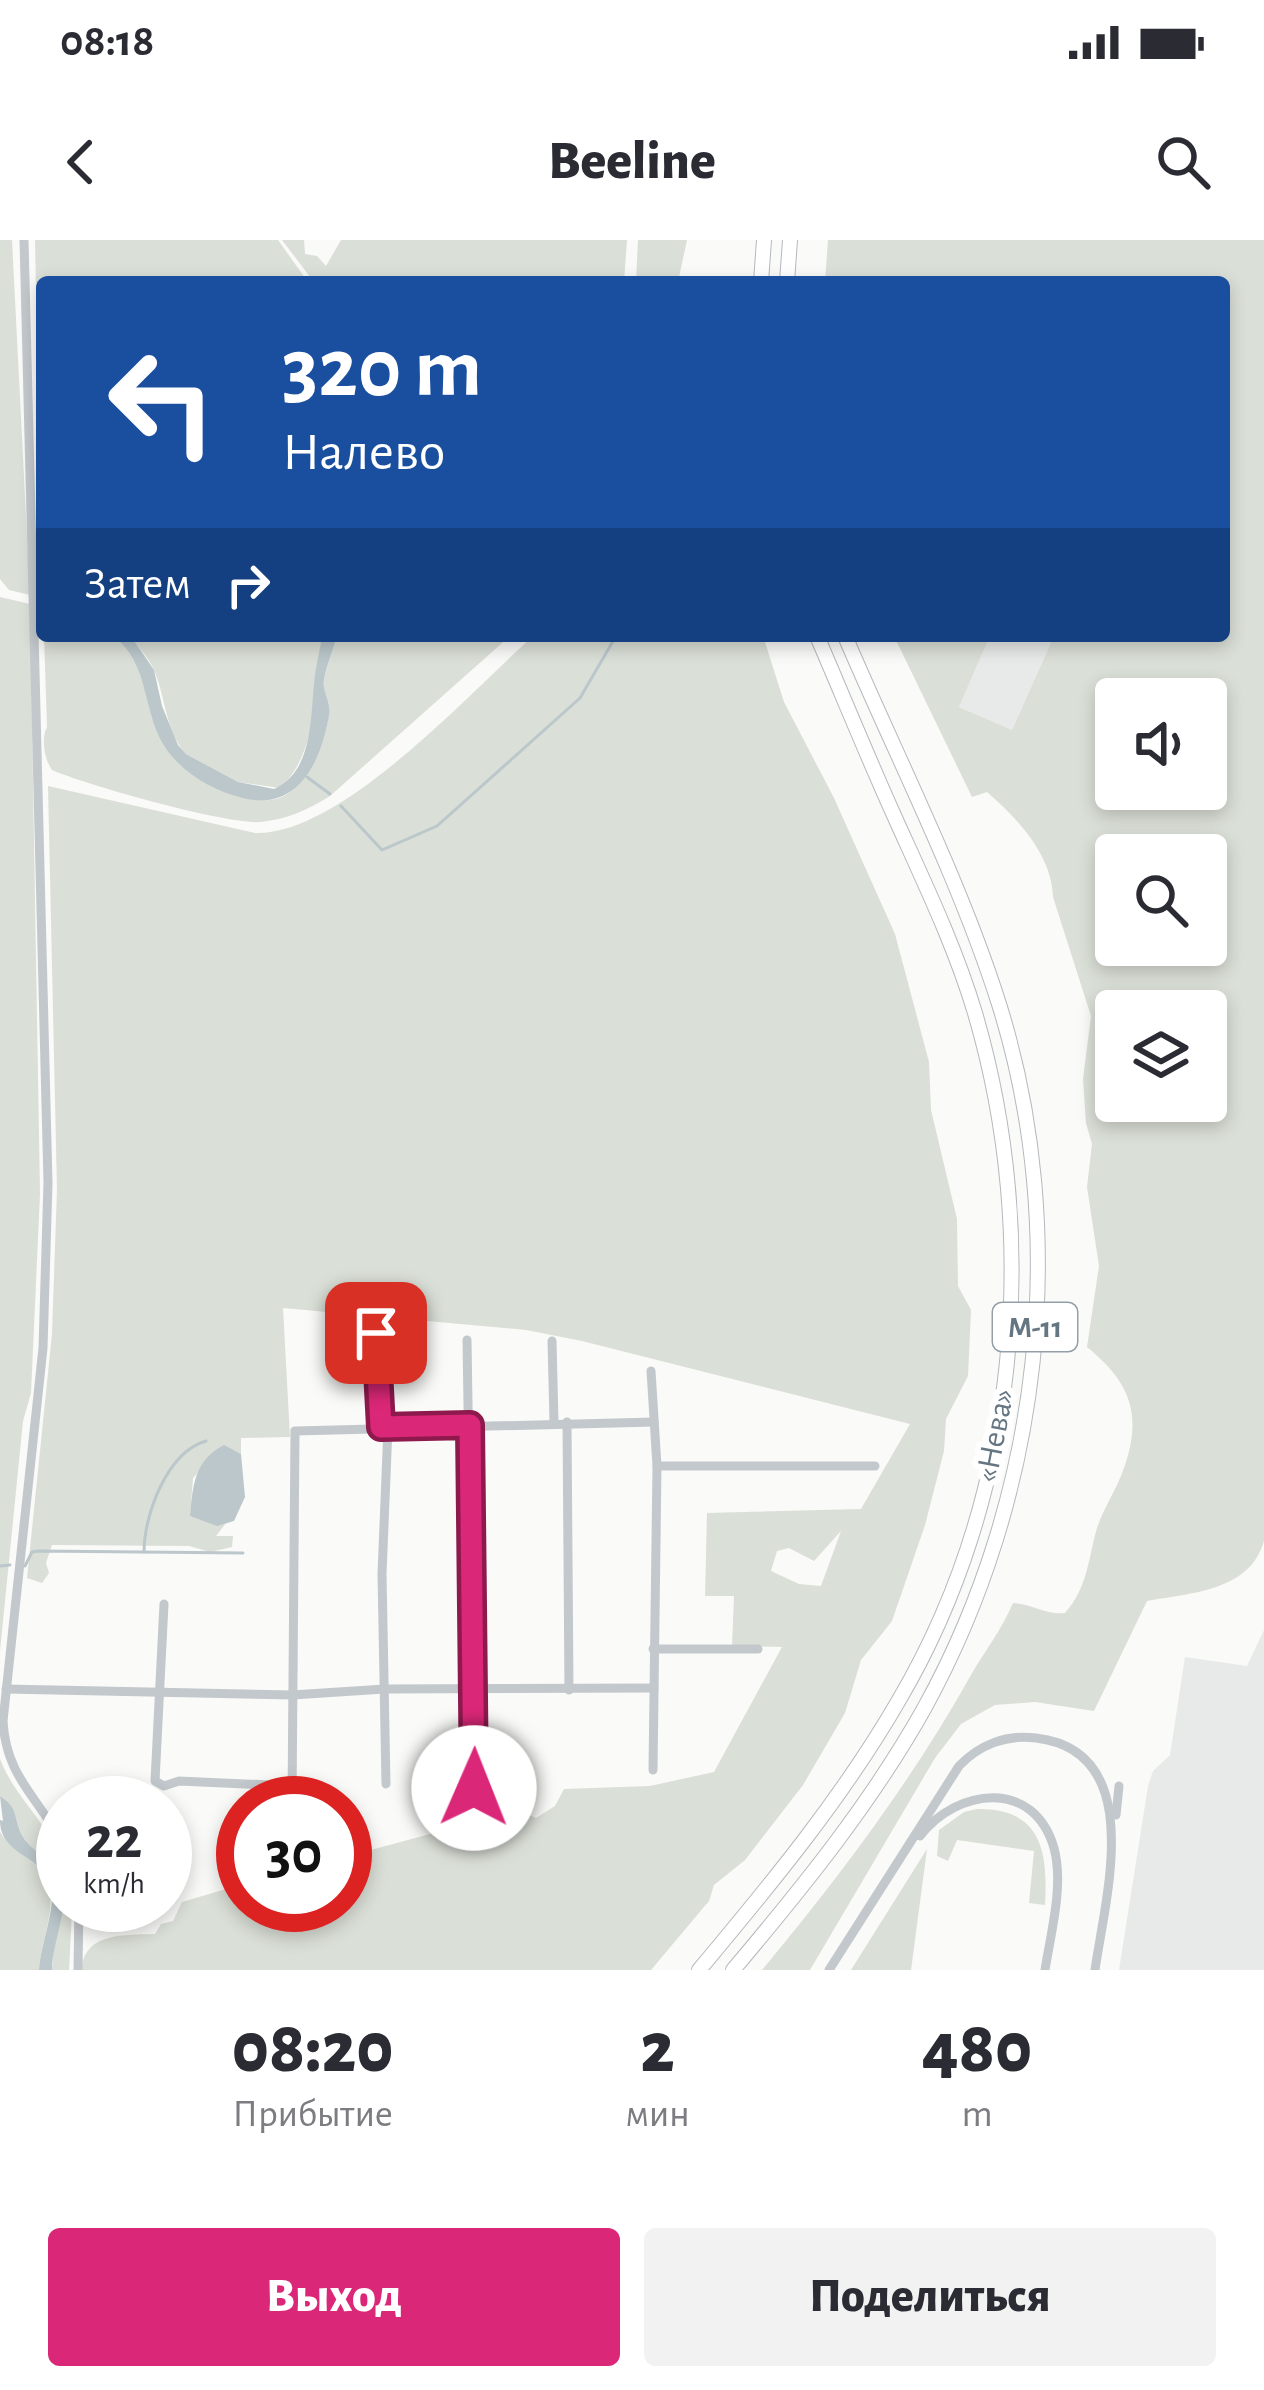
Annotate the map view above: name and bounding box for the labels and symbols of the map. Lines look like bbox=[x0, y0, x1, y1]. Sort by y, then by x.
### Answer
pin bbox=[325, 1282, 427, 1384]
road number: М-11 bbox=[993, 1303, 1077, 1351]
street label: «Нева» bbox=[970, 1386, 1021, 1485]
position arrow bbox=[411, 1725, 537, 1851]
speed limit sign: 30 bbox=[216, 1776, 372, 1932]

